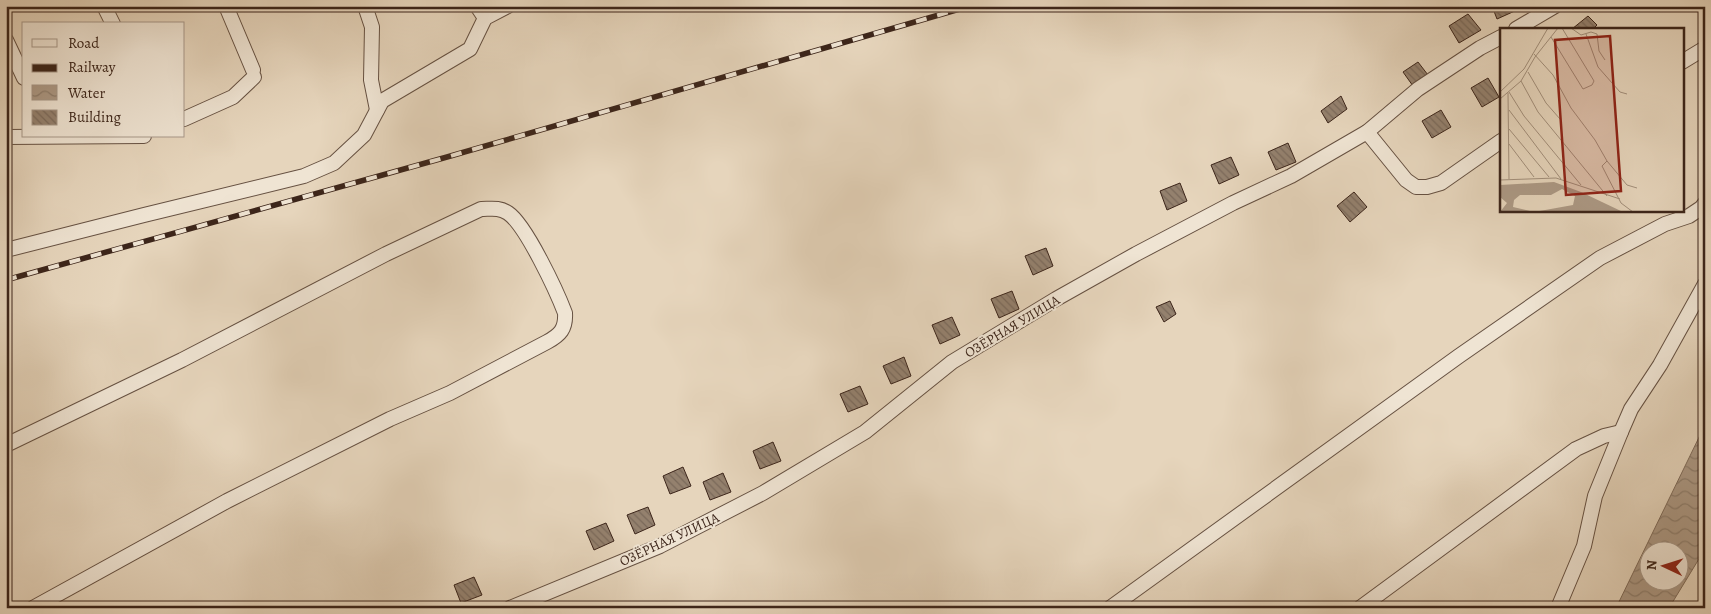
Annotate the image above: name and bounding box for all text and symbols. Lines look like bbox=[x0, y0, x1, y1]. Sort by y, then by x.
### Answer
legend bbox=[22, 22, 185, 138]
inset map bbox=[1500, 28, 1684, 211]
text: Road bbox=[68, 33, 100, 53]
text: Railway bbox=[68, 57, 116, 77]
text: Water bbox=[67, 83, 105, 103]
text: Building bbox=[68, 107, 121, 127]
street label: ОЗЁРНАЯ УЛИЦА bbox=[961, 290, 1064, 362]
street label: ОЗЁРНАЯ УЛИЦА bbox=[616, 508, 723, 571]
north arrow bbox=[1638, 542, 1688, 592]
text: N bbox=[1642, 559, 1661, 571]

